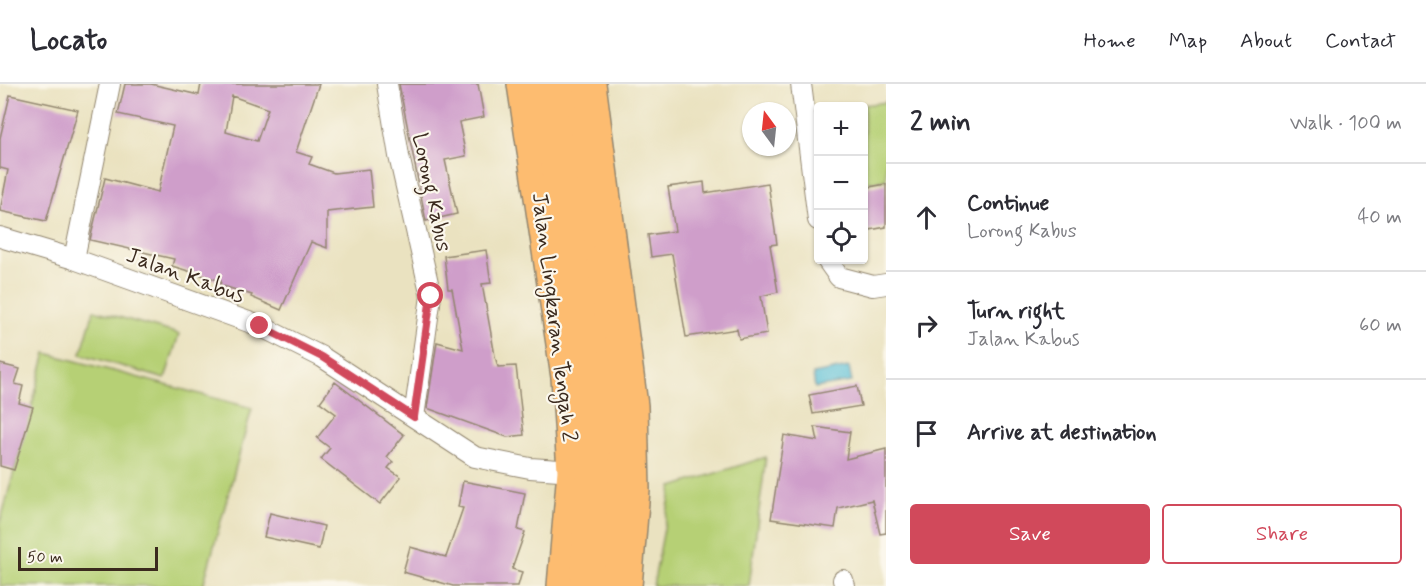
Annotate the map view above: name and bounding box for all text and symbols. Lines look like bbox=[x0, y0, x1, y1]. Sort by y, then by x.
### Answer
text: Locato bbox=[30, 23, 107, 60]
text: Home bbox=[1084, 27, 1136, 55]
text: Map bbox=[1169, 27, 1207, 55]
text: About bbox=[1240, 27, 1292, 55]
text: Contact bbox=[1325, 27, 1396, 55]
north arrow bbox=[742, 102, 796, 156]
map controls bbox=[814, 102, 868, 264]
button: + bbox=[814, 102, 868, 156]
text: 2 min bbox=[910, 106, 971, 140]
text: Walk · 100 m bbox=[1290, 110, 1402, 137]
street label: Lorong Kabus bbox=[402, 130, 457, 255]
button: − bbox=[814, 156, 868, 210]
text: Continue bbox=[967, 190, 1049, 218]
street label: Jalan Lingkaran Tengah 2 bbox=[522, 191, 583, 444]
icon: ahead bbox=[910, 201, 943, 234]
text: 40 m bbox=[1358, 204, 1402, 231]
button: locate bbox=[814, 210, 868, 264]
text: Lorong Kabus bbox=[967, 218, 1077, 245]
street label: Jalan Kabus bbox=[122, 242, 249, 310]
route start bbox=[417, 282, 443, 308]
text: Turn right bbox=[967, 298, 1065, 326]
icon: right bbox=[910, 309, 943, 342]
route end bbox=[246, 312, 272, 338]
text: 60 m bbox=[1359, 312, 1402, 339]
text: Jalan Kabus bbox=[967, 326, 1080, 353]
icon: arrive bbox=[910, 417, 943, 450]
text: Arrive at destination bbox=[967, 419, 1157, 447]
button: Save bbox=[910, 504, 1150, 564]
button: Share bbox=[1162, 504, 1402, 564]
scale bar bbox=[18, 544, 158, 572]
text: 50 m bbox=[27, 547, 63, 568]

